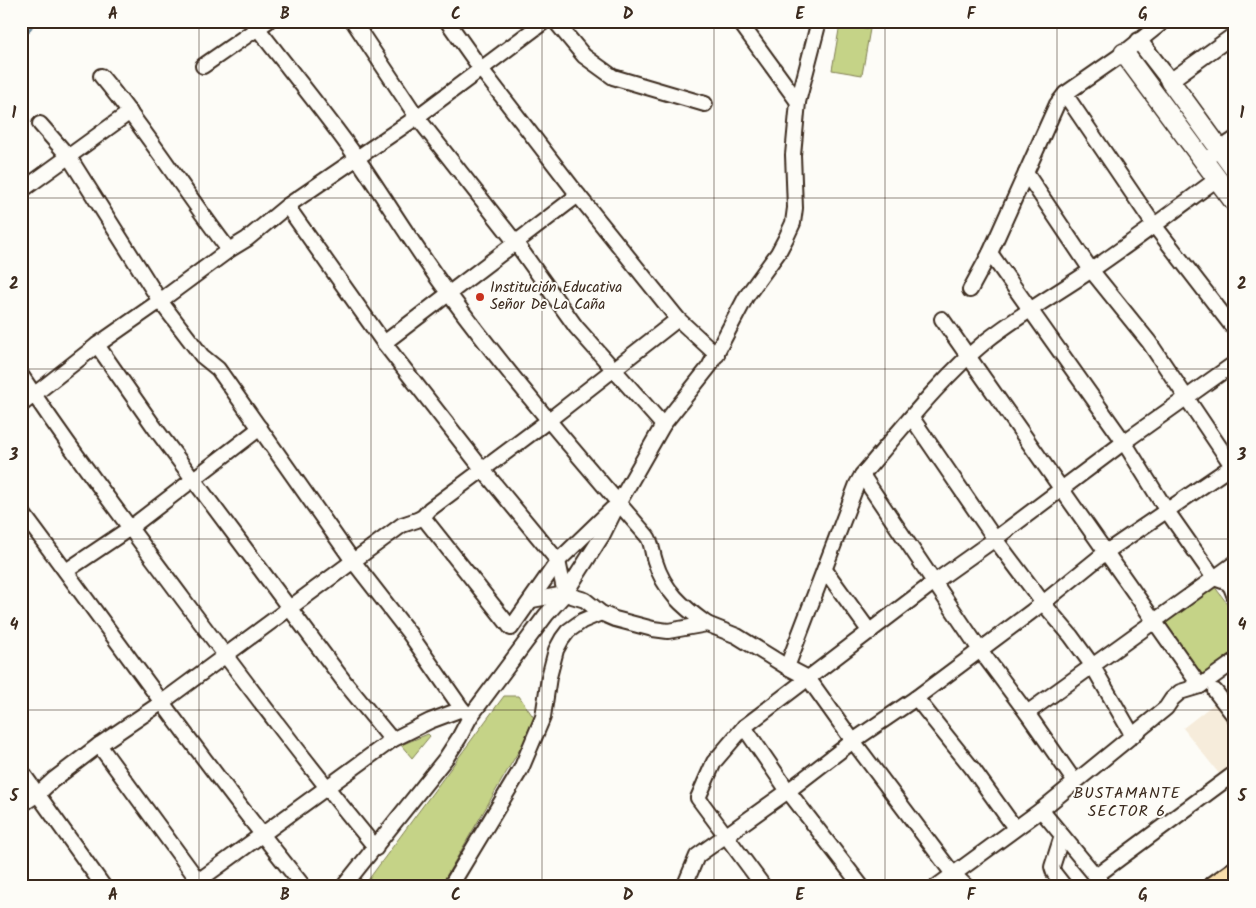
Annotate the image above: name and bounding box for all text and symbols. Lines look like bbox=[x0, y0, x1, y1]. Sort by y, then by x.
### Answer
text: A bbox=[108, 2, 118, 27]
text: B bbox=[280, 2, 290, 27]
text: C bbox=[451, 2, 461, 27]
text: D bbox=[623, 2, 634, 27]
text: E bbox=[796, 2, 806, 27]
text: F bbox=[967, 2, 977, 27]
text: G bbox=[1138, 2, 1148, 27]
text: 1 bbox=[12, 101, 17, 126]
text: 1 bbox=[1240, 101, 1245, 126]
text: 2 bbox=[9, 272, 19, 297]
text: 2 bbox=[1237, 272, 1247, 297]
place label: Institución Educativa Señor De La Caña bbox=[490, 276, 622, 317]
marker: Institución Educativa Señor De La Caña bbox=[474, 291, 486, 303]
text: 3 bbox=[9, 443, 19, 468]
text: 3 bbox=[1237, 443, 1247, 468]
text: 4 bbox=[10, 613, 19, 638]
text: 4 bbox=[1238, 613, 1247, 638]
district label: BUSTAMANTE SECTOR 6 bbox=[1073, 781, 1181, 824]
text: 5 bbox=[9, 784, 20, 809]
text: 5 bbox=[1237, 784, 1248, 809]
text: A bbox=[108, 883, 118, 908]
text: B bbox=[280, 883, 290, 908]
text: C bbox=[451, 883, 461, 908]
text: D bbox=[623, 883, 634, 908]
text: E bbox=[796, 883, 806, 908]
text: F bbox=[967, 883, 977, 908]
text: G bbox=[1138, 883, 1148, 908]

